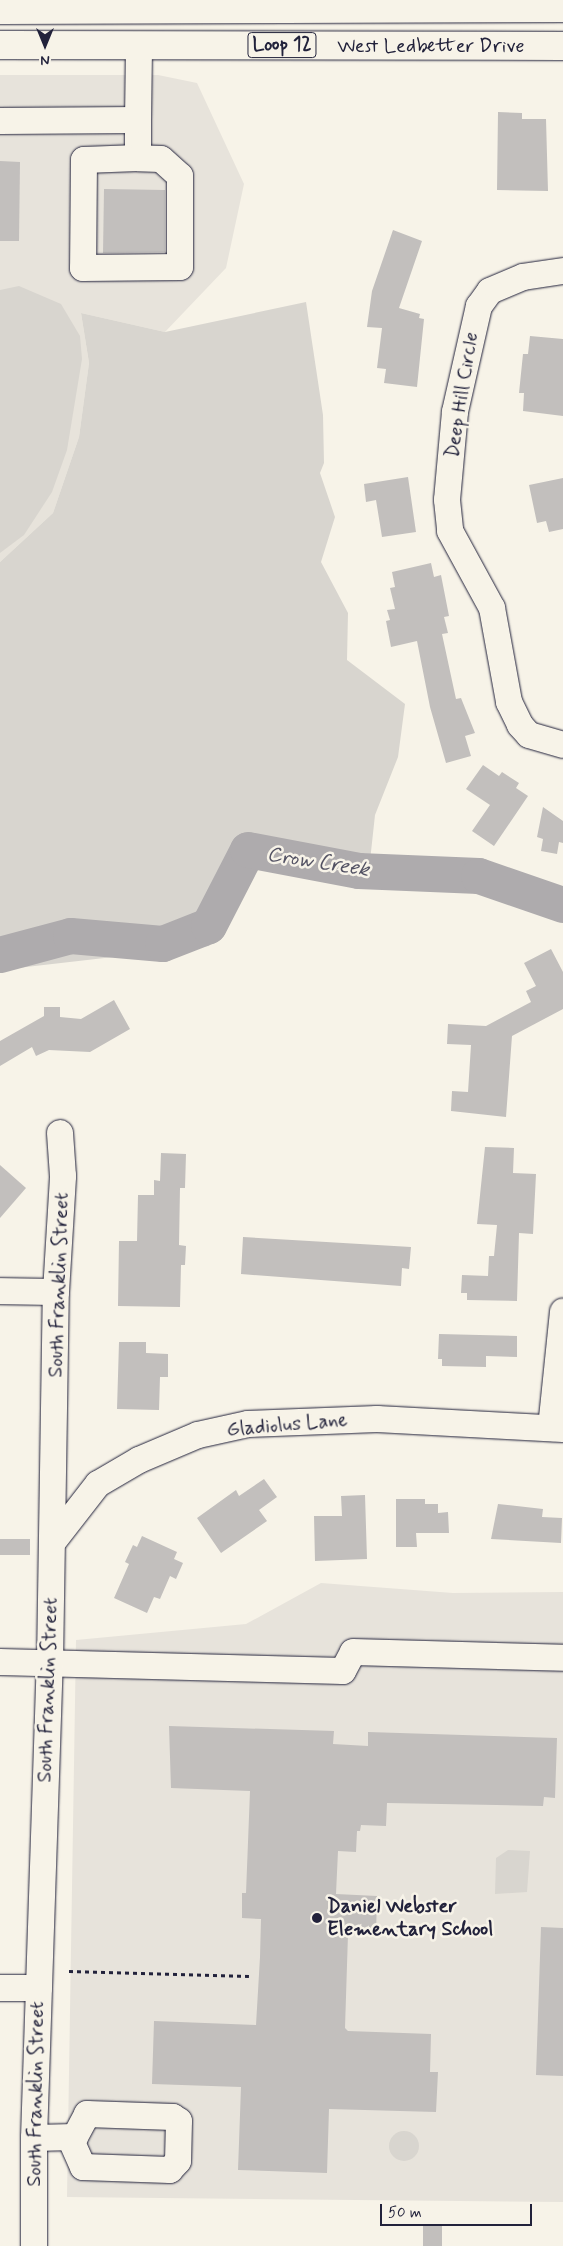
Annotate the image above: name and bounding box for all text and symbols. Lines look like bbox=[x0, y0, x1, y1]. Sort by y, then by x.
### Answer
north arrow bbox=[20, 20, 70, 70]
road number: Loop 12 bbox=[247, 28, 317, 62]
street label: West Ledbetter Drive bbox=[338, 34, 524, 58]
text: N bbox=[40, 51, 50, 69]
street label: Deep Hill Circle bbox=[440, 330, 484, 460]
water label: Crow Creek bbox=[264, 841, 372, 883]
street label: South Franklin Street bbox=[44, 1191, 74, 1379]
street label: Gladiolus Lane bbox=[225, 1408, 349, 1442]
street label: South Franklin Street bbox=[33, 1596, 63, 1784]
place label: Daniel Webster Elementary School bbox=[327, 1894, 493, 1941]
marker: Daniel Webster Elementary School bbox=[311, 1912, 323, 1924]
street label: South Franklin Street bbox=[22, 2000, 50, 2188]
scale bar bbox=[383, 2194, 536, 2226]
text: 50 m bbox=[388, 2203, 422, 2223]

